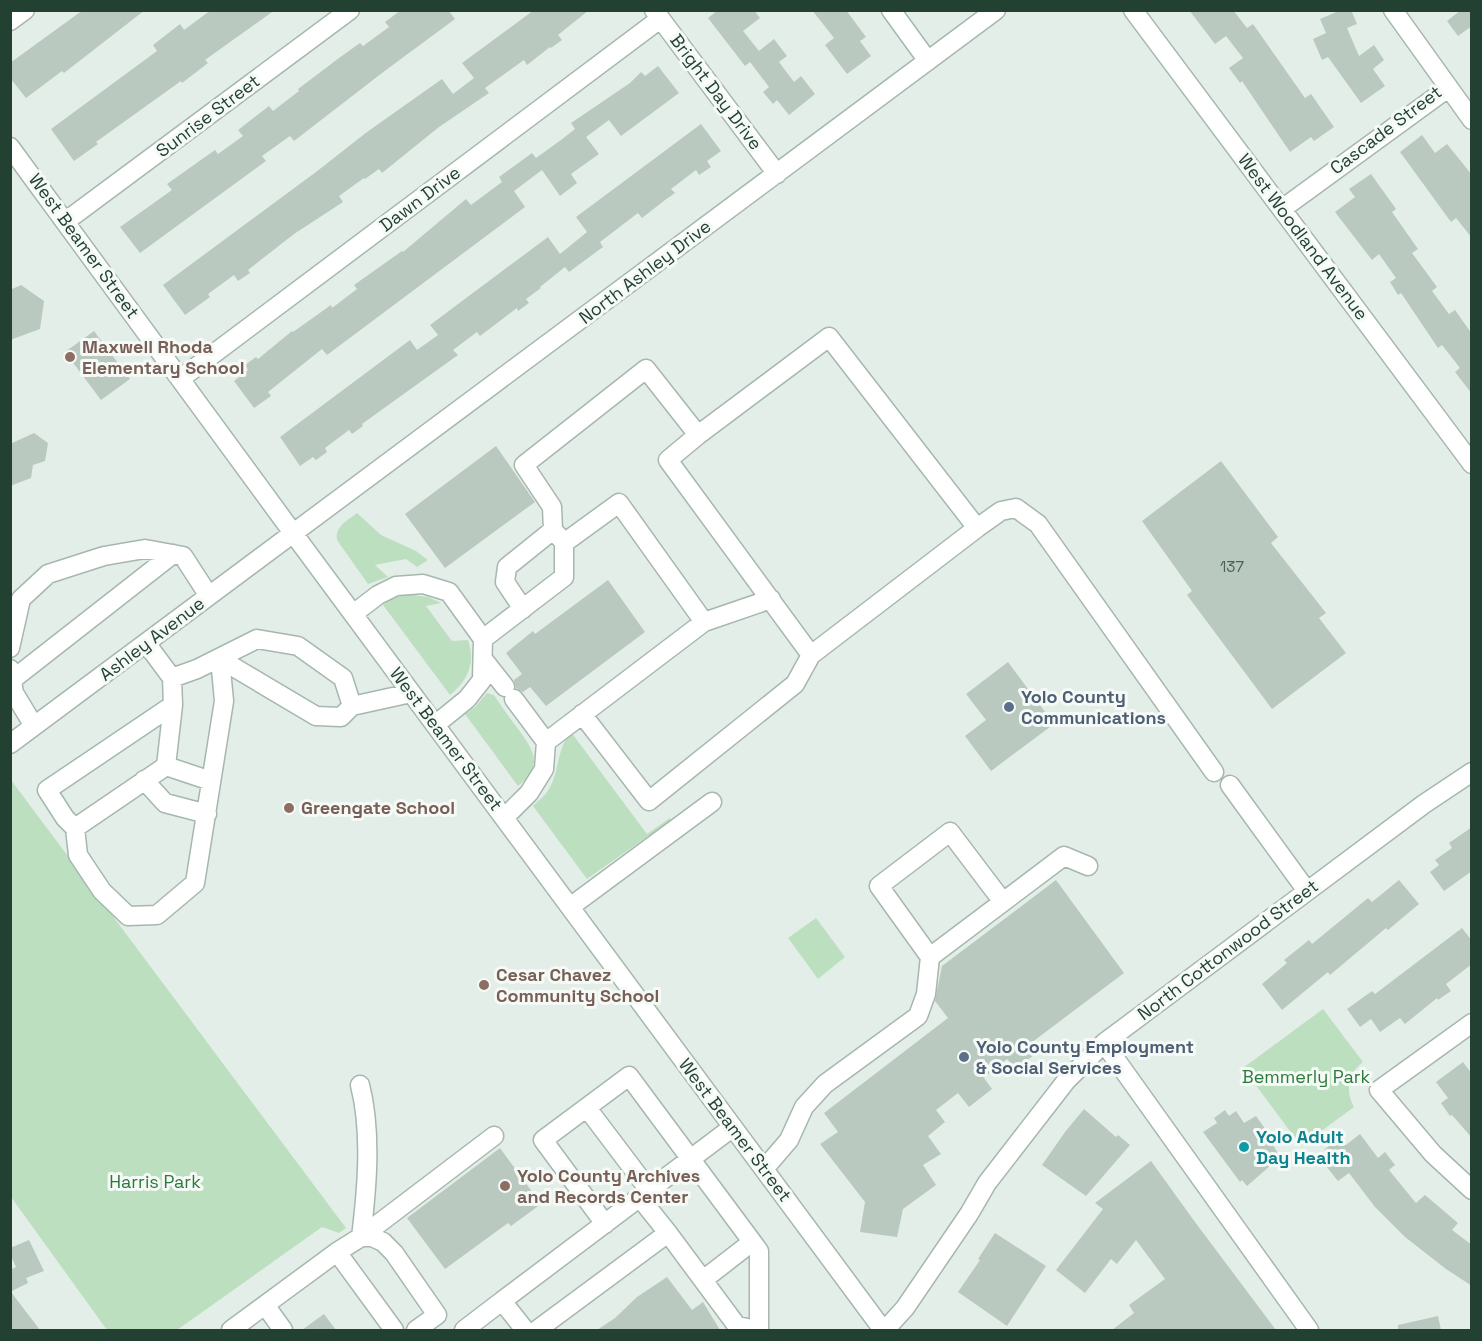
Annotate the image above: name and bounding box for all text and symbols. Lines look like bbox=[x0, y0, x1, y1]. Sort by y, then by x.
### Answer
street label: Bright Day Drive bbox=[665, 29, 767, 154]
street label: Sunrise Street bbox=[151, 69, 264, 162]
street label: Cascade Street bbox=[1325, 80, 1446, 179]
street label: West Woodland Avenue bbox=[1233, 149, 1374, 325]
street label: Dawn Drive bbox=[375, 161, 465, 236]
street label: West Beamer Street bbox=[24, 169, 145, 323]
street label: North Ashley Drive bbox=[574, 214, 715, 329]
place label: Maxwell Rhoda Elementary School bbox=[82, 335, 245, 379]
marker: Maxwell Rhoda Elementary School bbox=[63, 350, 77, 364]
house number: 137 bbox=[1220, 557, 1244, 576]
street label: Ashley Avenue bbox=[95, 592, 209, 686]
street label: West Beamer Street bbox=[385, 662, 508, 815]
place label: Yolo County Communications bbox=[1021, 685, 1166, 729]
marker: Yolo County Communications bbox=[1002, 700, 1016, 714]
place label: Greengate School bbox=[301, 796, 455, 819]
marker: Greengate School bbox=[282, 801, 296, 815]
street label: North Cottonwood Street bbox=[1133, 874, 1323, 1025]
place label: Cesar Chavez Community School bbox=[496, 963, 659, 1007]
marker: Cesar Chavez Community School bbox=[477, 978, 491, 992]
place label: Yolo County Employment & Social Services bbox=[976, 1035, 1194, 1079]
marker: Yolo County Employment & Social Services bbox=[957, 1050, 971, 1064]
street label: West Beamer Street bbox=[674, 1053, 797, 1206]
park label: Bemmerly Park bbox=[1242, 1065, 1371, 1088]
place label: Yolo Adult Day Health bbox=[1256, 1125, 1350, 1169]
marker: Yolo Adult Day Health bbox=[1237, 1140, 1251, 1154]
place label: Yolo County Archives and Records Center bbox=[517, 1164, 700, 1208]
park label: Harris Park bbox=[109, 1170, 201, 1193]
marker: Yolo County Archives and Records Center bbox=[498, 1179, 512, 1193]

